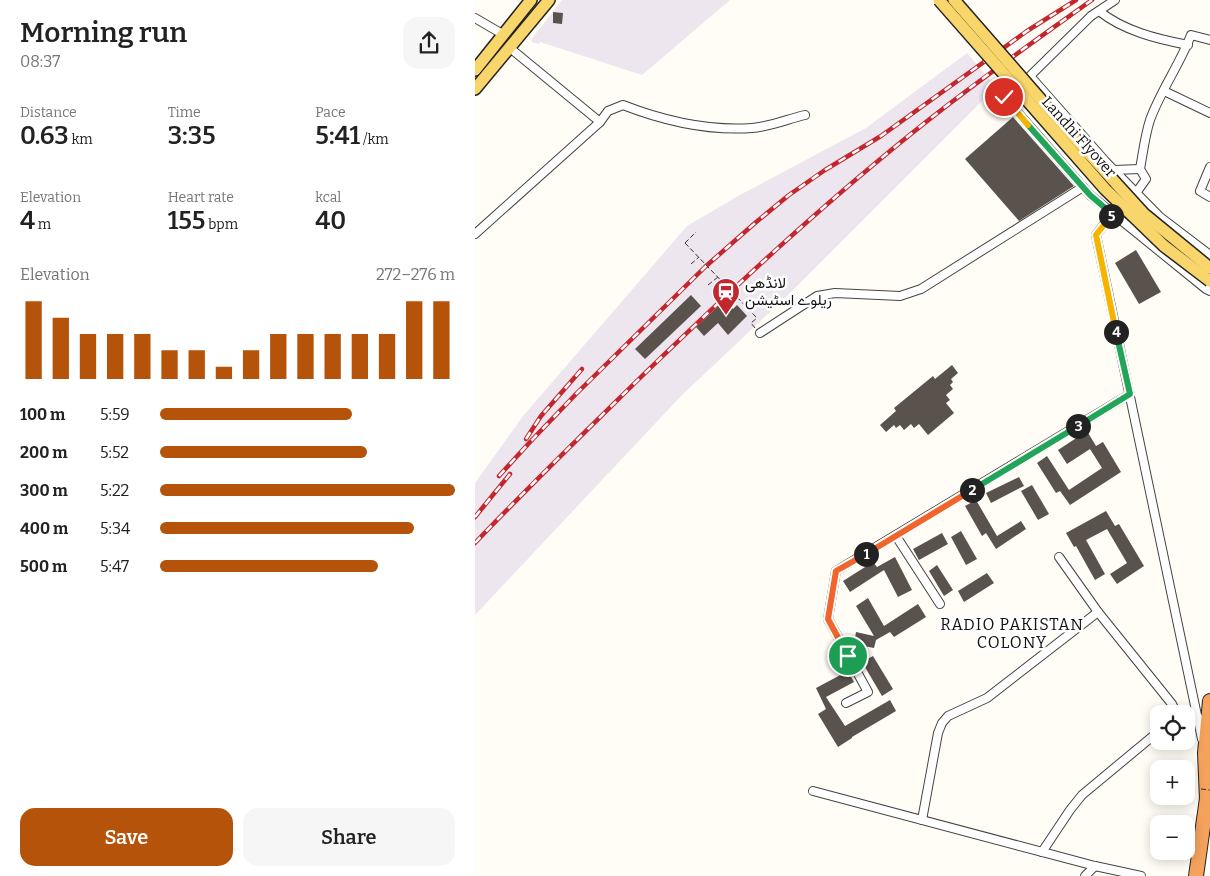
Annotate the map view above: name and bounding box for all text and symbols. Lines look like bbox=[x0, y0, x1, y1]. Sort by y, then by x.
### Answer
text: Morning run bbox=[20, 16, 187, 49]
button: share bbox=[403, 17, 455, 69]
text: 08:37 bbox=[20, 52, 60, 71]
pin bbox=[983, 76, 1025, 118]
icon: check bbox=[990, 83, 1018, 111]
street label: Landhi Flyover bbox=[1038, 93, 1120, 181]
text: Distance bbox=[20, 104, 77, 121]
text: Time bbox=[168, 104, 201, 121]
text: Pace bbox=[315, 104, 346, 121]
text: 0.63 bbox=[20, 121, 69, 151]
text: 3:35 bbox=[168, 121, 216, 151]
text: 5:41 bbox=[315, 121, 360, 151]
text: km bbox=[69, 131, 93, 148]
text: /km bbox=[360, 131, 389, 148]
text: Elevation bbox=[20, 189, 81, 206]
text: Heart rate bbox=[168, 189, 234, 206]
text: kcal bbox=[315, 189, 341, 206]
pin: 5 bbox=[1099, 204, 1123, 228]
text: 4 bbox=[20, 206, 35, 236]
text: 155 bbox=[168, 206, 205, 236]
text: 40 bbox=[315, 206, 346, 236]
text: 5 bbox=[1108, 208, 1115, 225]
text: m bbox=[35, 216, 51, 233]
text: bpm bbox=[205, 216, 238, 233]
text: Elevation bbox=[20, 265, 90, 284]
text: 272–276 m bbox=[376, 265, 455, 284]
place label: لانڈھی ریلوے اسٹیشن bbox=[745, 274, 832, 310]
station icon: لانڈھی ریلوے اسٹیشن bbox=[711, 277, 741, 316]
pin: 4 bbox=[1103, 320, 1129, 344]
text: 4 bbox=[1112, 324, 1121, 341]
text: 100 m bbox=[20, 405, 65, 424]
text: 5:59 bbox=[100, 405, 130, 424]
pin: 3 bbox=[1065, 414, 1091, 438]
text: 3 bbox=[1074, 418, 1083, 435]
text: 200 m bbox=[20, 443, 67, 462]
text: 5:52 bbox=[100, 443, 129, 462]
pin: 2 bbox=[959, 478, 985, 502]
text: 300 m bbox=[20, 481, 68, 500]
text: 5:22 bbox=[100, 481, 129, 500]
text: 2 bbox=[969, 482, 976, 499]
text: 400 m bbox=[20, 519, 68, 538]
text: 5:34 bbox=[100, 519, 130, 538]
pin: 1 bbox=[853, 542, 879, 566]
text: 1 bbox=[863, 546, 870, 563]
text: 500 m bbox=[20, 557, 67, 576]
text: 5:47 bbox=[100, 557, 129, 576]
district label: RADIO PAKISTAN COLONY bbox=[940, 615, 1084, 652]
pin bbox=[827, 635, 869, 677]
icon: arrive bbox=[834, 642, 862, 670]
map controls bbox=[1150, 705, 1195, 860]
button: locate bbox=[1150, 705, 1195, 750]
button: + bbox=[1150, 760, 1195, 805]
button: Save bbox=[20, 808, 233, 866]
button: Share bbox=[243, 808, 455, 866]
button: − bbox=[1150, 815, 1195, 860]

